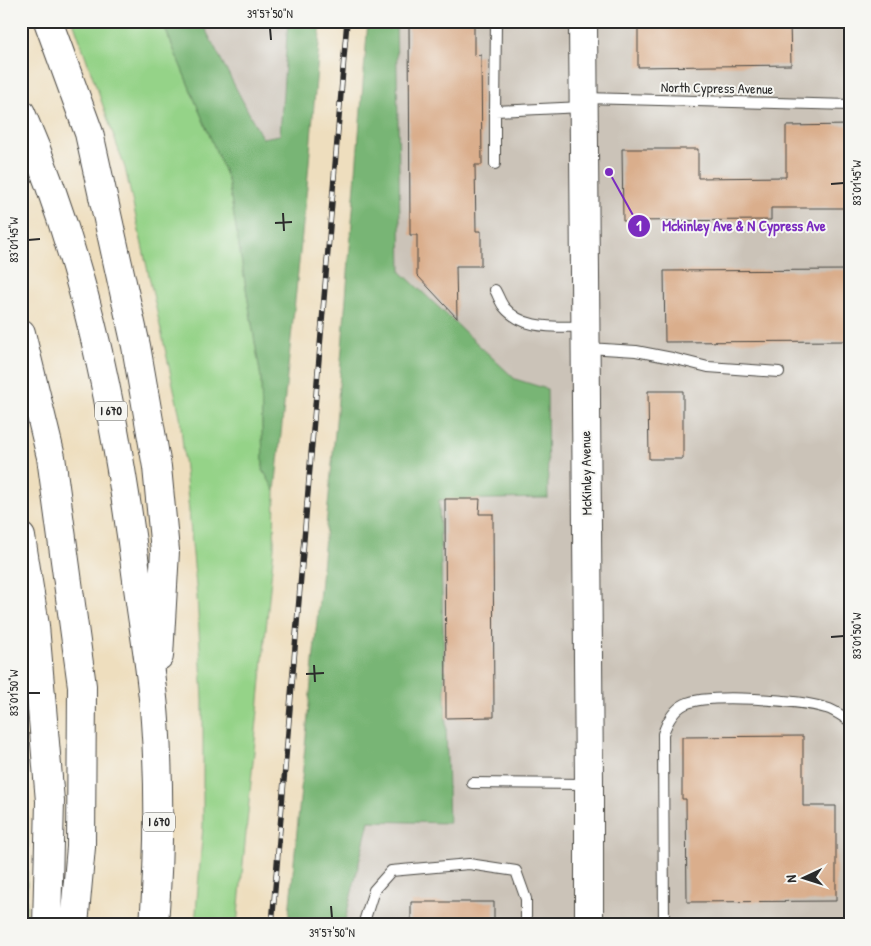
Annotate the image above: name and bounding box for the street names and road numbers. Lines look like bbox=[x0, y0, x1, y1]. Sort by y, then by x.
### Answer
street label: North Cypress Avenue bbox=[661, 77, 774, 99]
road number: I 670 bbox=[95, 402, 127, 421]
street label: McKinley Avenue bbox=[575, 430, 597, 515]
road number: I 670 bbox=[143, 812, 175, 832]

